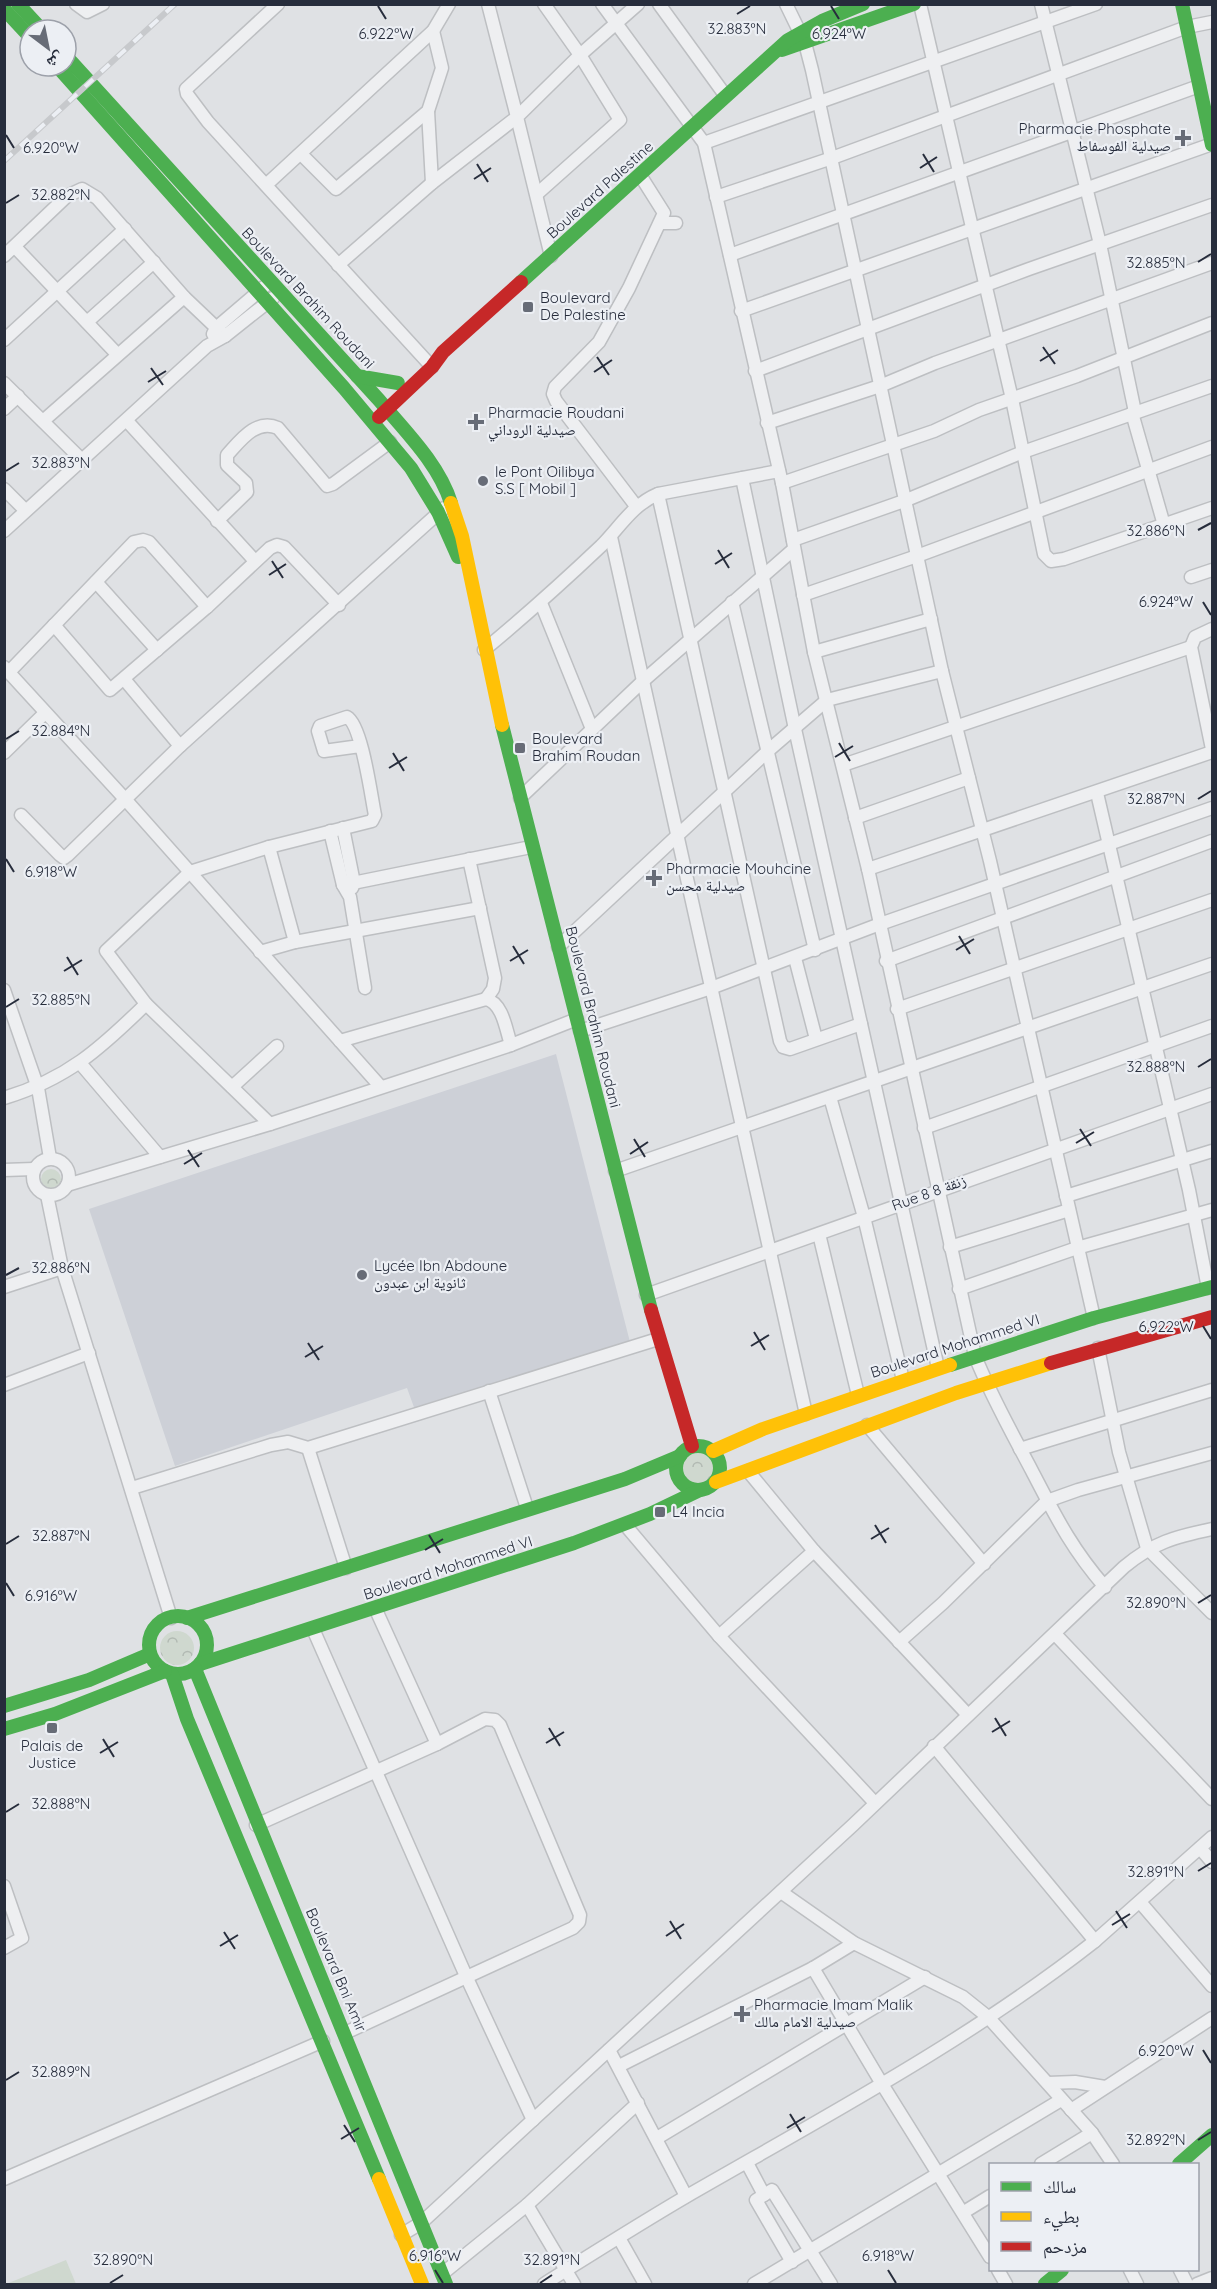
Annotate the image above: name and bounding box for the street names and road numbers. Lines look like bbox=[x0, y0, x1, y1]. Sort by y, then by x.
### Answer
street label: Boulevard Palestine bbox=[542, 137, 657, 242]
street label: Boulevard Brahim Roudani bbox=[238, 223, 379, 372]
street label: Boulevard Brahim Roudani bbox=[562, 924, 625, 1110]
street label: Rue 8 8 زنقة bbox=[889, 1170, 969, 1215]
street label: Boulevard Mohammed VI bbox=[868, 1309, 1042, 1382]
street label: Boulevard Mohammed VI bbox=[361, 1531, 535, 1604]
street label: Boulevard Bni Amir bbox=[302, 1905, 371, 2035]

